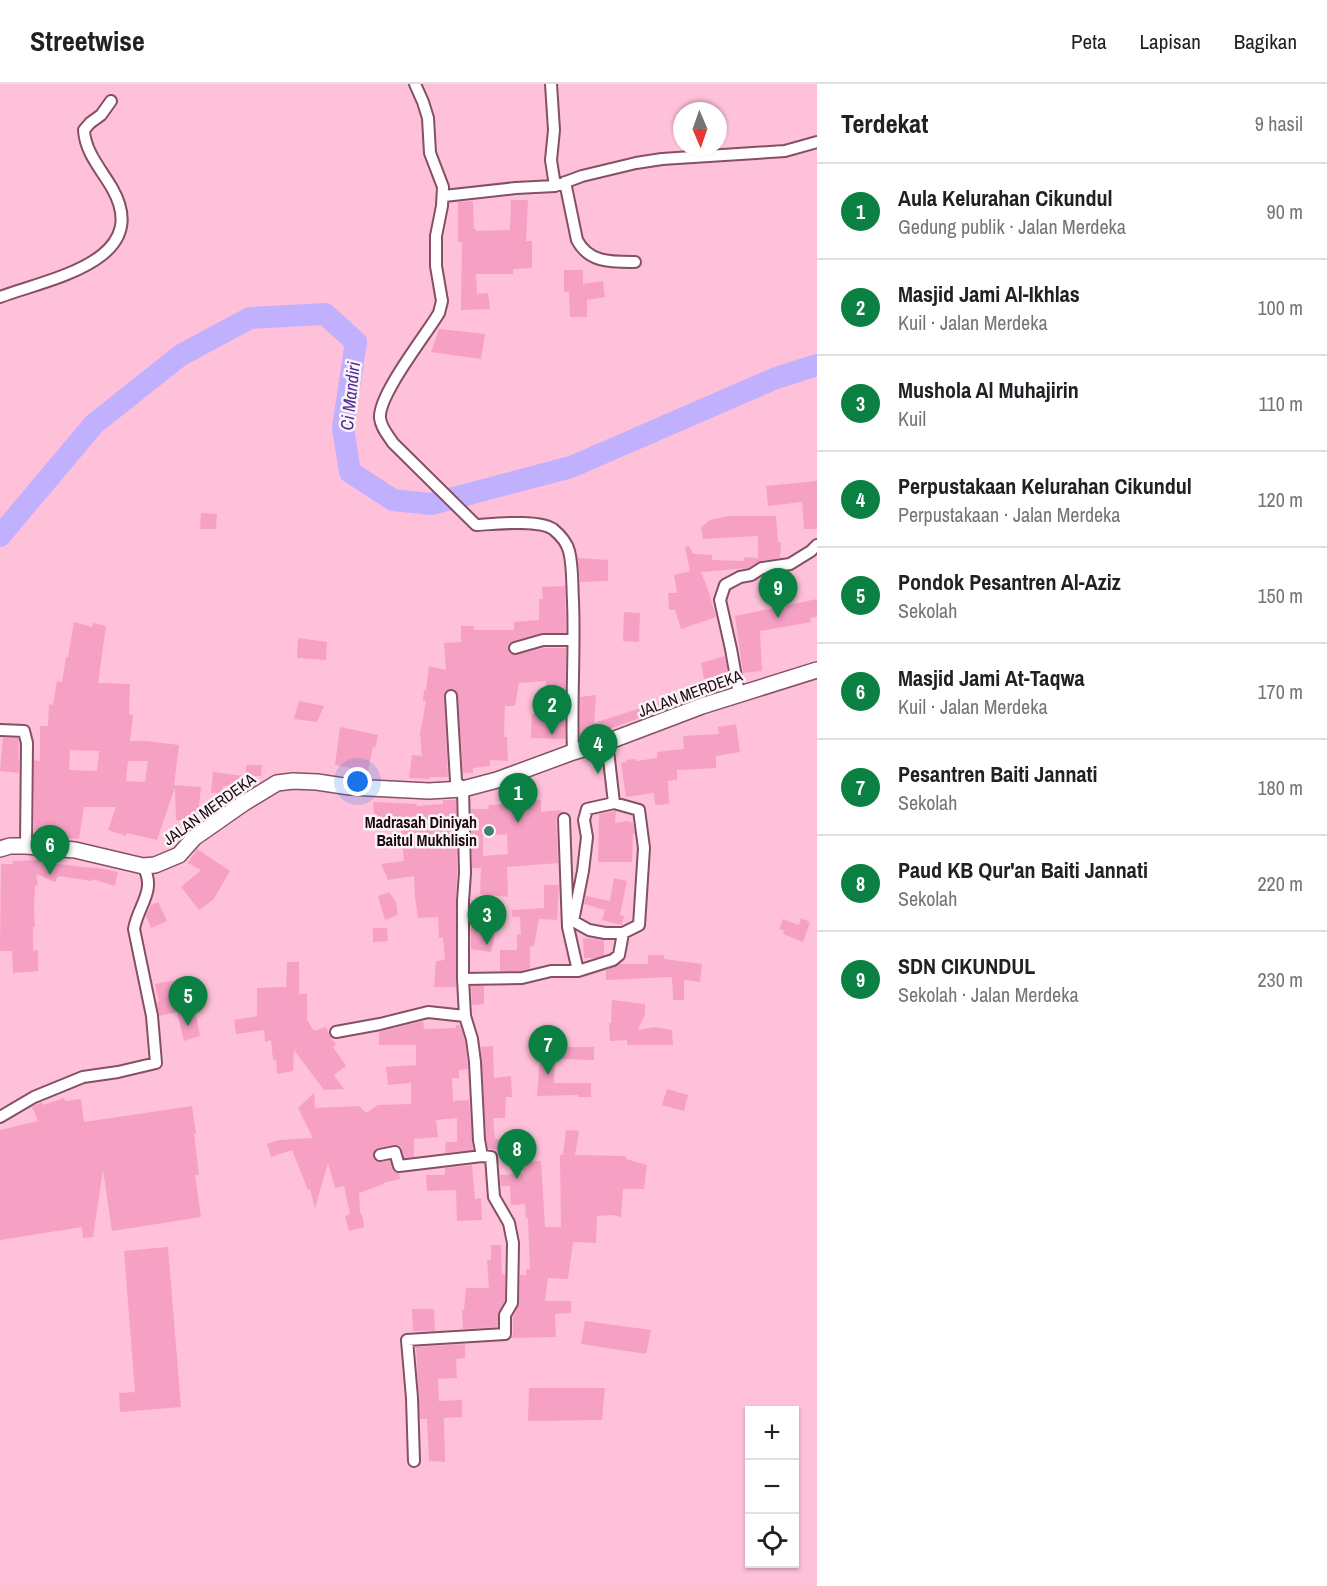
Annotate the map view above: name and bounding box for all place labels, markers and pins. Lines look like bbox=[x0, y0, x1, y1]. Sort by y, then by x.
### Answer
pin: 9 bbox=[758, 568, 798, 618]
pin: 2 bbox=[532, 686, 572, 735]
pin: 4 bbox=[578, 724, 618, 774]
pin: 1 bbox=[498, 774, 538, 823]
place label: Madrasah Diniyah Baitul Mukhlisin bbox=[365, 811, 477, 851]
marker: Madrasah Diniyah Baitul Mukhlisin bbox=[482, 824, 496, 838]
pin: 6 bbox=[31, 826, 70, 875]
pin: 3 bbox=[468, 896, 506, 945]
pin: 5 bbox=[168, 976, 207, 1026]
pin: 7 bbox=[528, 1026, 568, 1075]
pin: 8 bbox=[498, 1130, 536, 1179]

